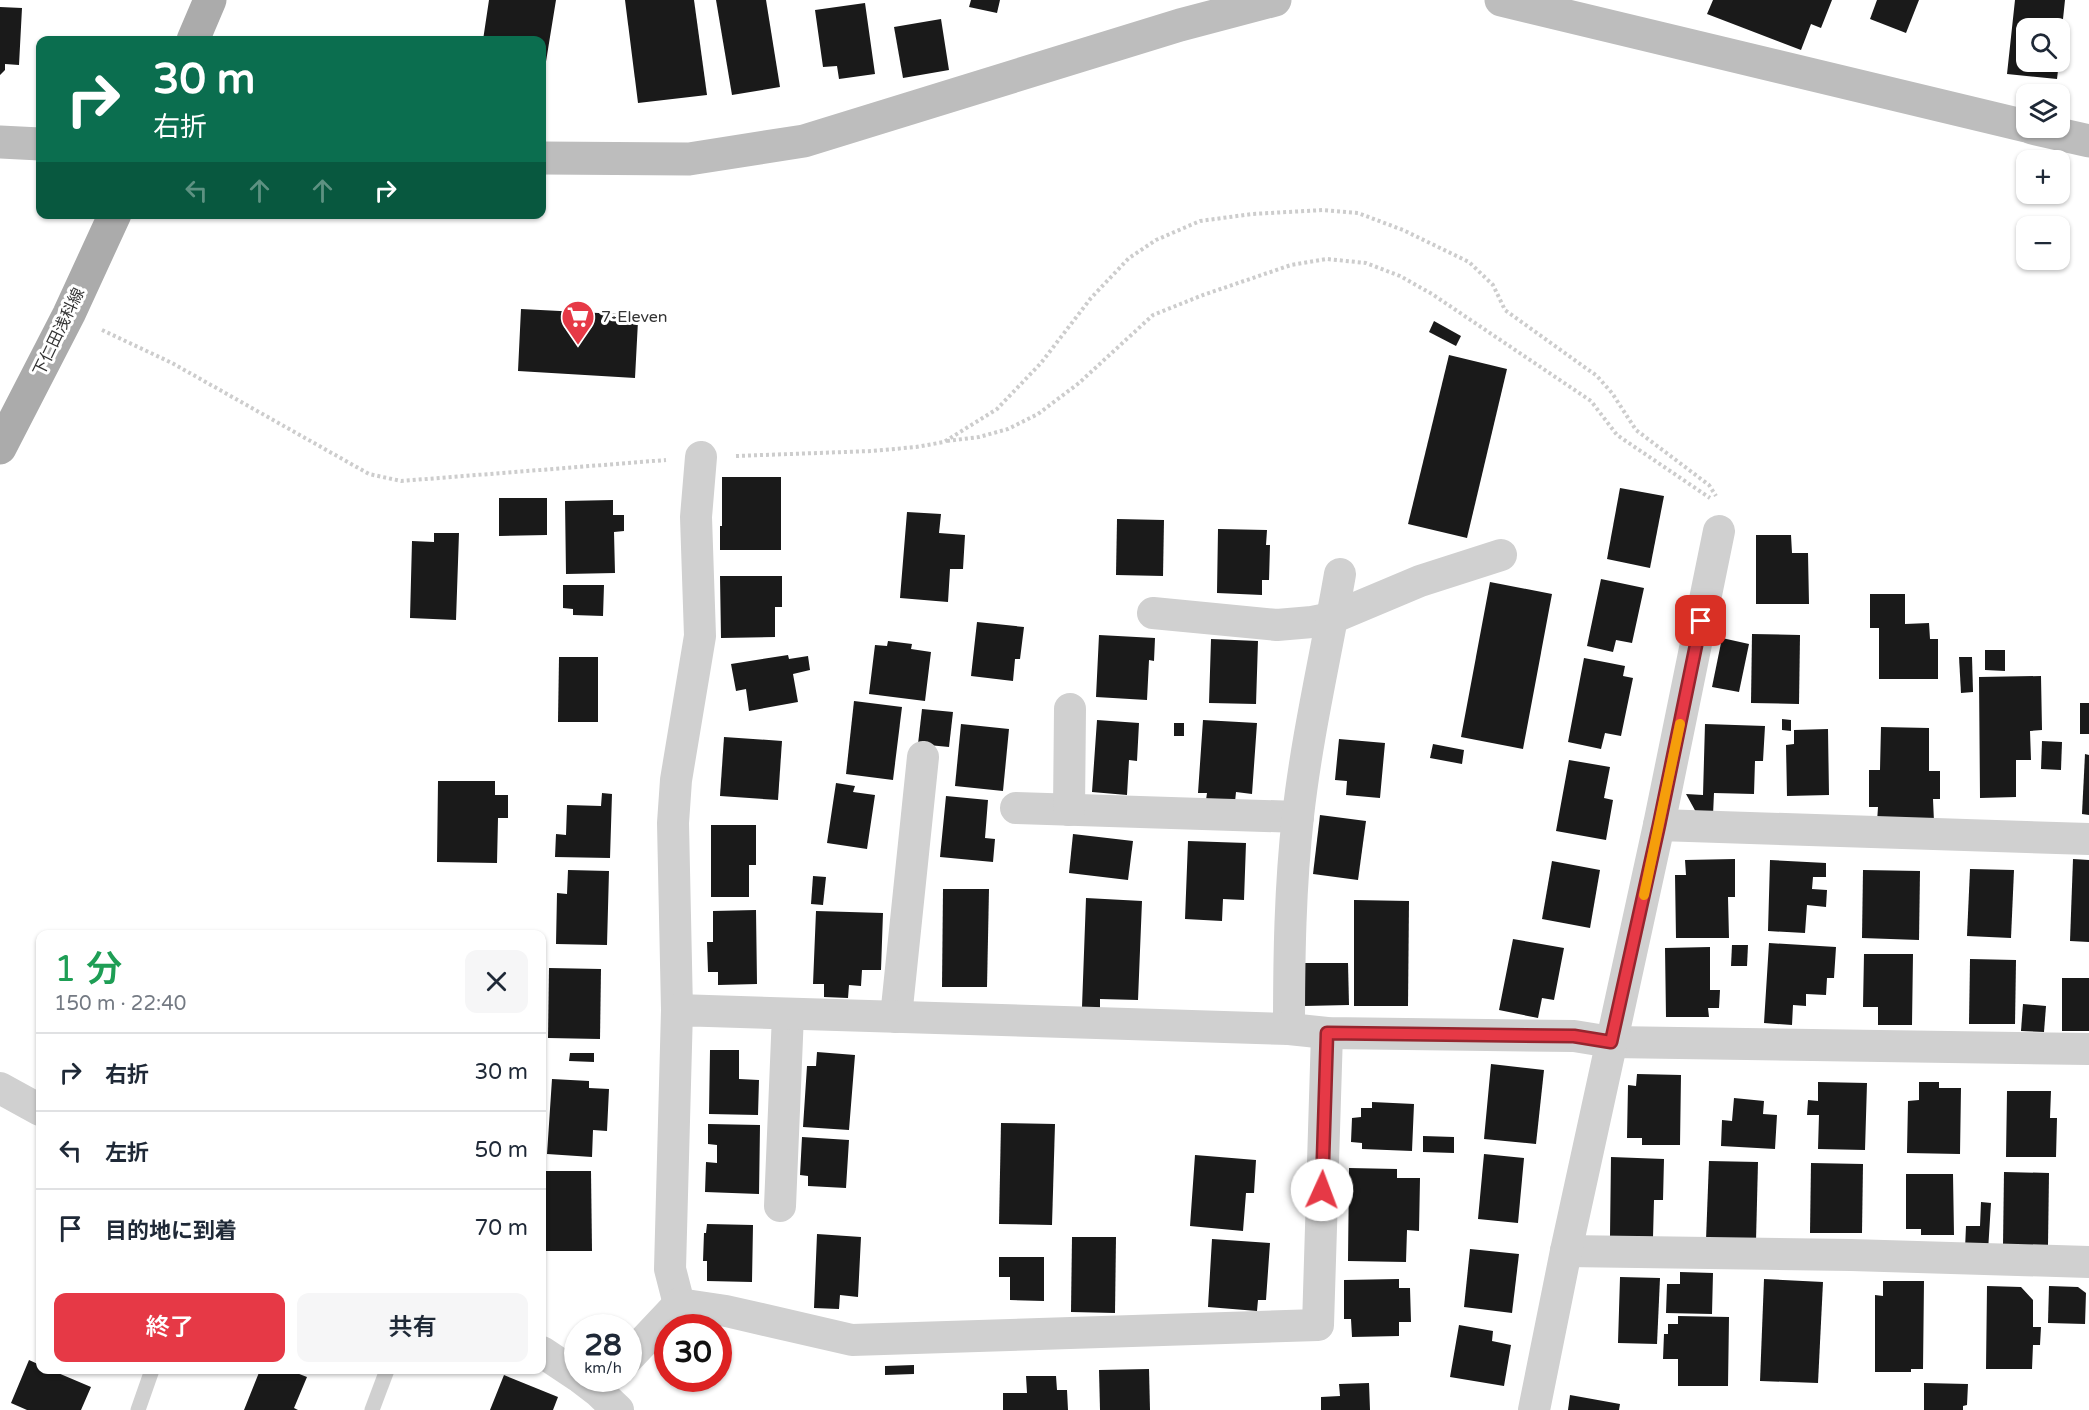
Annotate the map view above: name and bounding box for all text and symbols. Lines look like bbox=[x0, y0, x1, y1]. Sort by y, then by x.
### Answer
map controls bbox=[2016, 18, 2070, 270]
button: search bbox=[2016, 18, 2070, 72]
text: 30 m bbox=[153, 54, 255, 105]
icon: right bbox=[54, 60, 132, 138]
button: layers bbox=[2016, 84, 2070, 138]
text: 右折 bbox=[153, 111, 207, 144]
button: + bbox=[2016, 150, 2070, 204]
icon: left bbox=[180, 174, 213, 207]
icon: ahead bbox=[243, 174, 276, 207]
icon: ahead bbox=[306, 174, 339, 207]
icon: right bbox=[369, 174, 402, 207]
button: − bbox=[2016, 216, 2070, 270]
street label: 下仁田浅科線 bbox=[29, 284, 89, 380]
supermarket icon: 7-Eleven bbox=[560, 299, 596, 346]
place label: 7-Eleven bbox=[601, 307, 668, 327]
pin bbox=[1675, 595, 1726, 646]
icon: arrive bbox=[1684, 604, 1717, 637]
text: 1 分 bbox=[54, 948, 122, 991]
button: close bbox=[465, 950, 528, 1013]
text: 150 m · 22:40 bbox=[54, 992, 186, 1016]
icon: right bbox=[54, 1056, 87, 1089]
text: 30 m bbox=[474, 1059, 528, 1085]
text: 右折 bbox=[105, 1062, 149, 1088]
icon: left bbox=[54, 1134, 87, 1167]
text: 50 m bbox=[474, 1137, 528, 1163]
text: 左折 bbox=[105, 1140, 149, 1166]
position arrow bbox=[1290, 1158, 1354, 1222]
icon: arrive bbox=[54, 1212, 87, 1245]
text: 70 m bbox=[474, 1215, 528, 1241]
text: 目的地に到着 bbox=[105, 1218, 237, 1244]
button: 終了 bbox=[54, 1293, 285, 1362]
button: 共有 bbox=[297, 1293, 528, 1362]
speed limit sign: 30 bbox=[654, 1314, 732, 1392]
text: 28 bbox=[584, 1327, 622, 1364]
text: km/h bbox=[584, 1359, 622, 1377]

